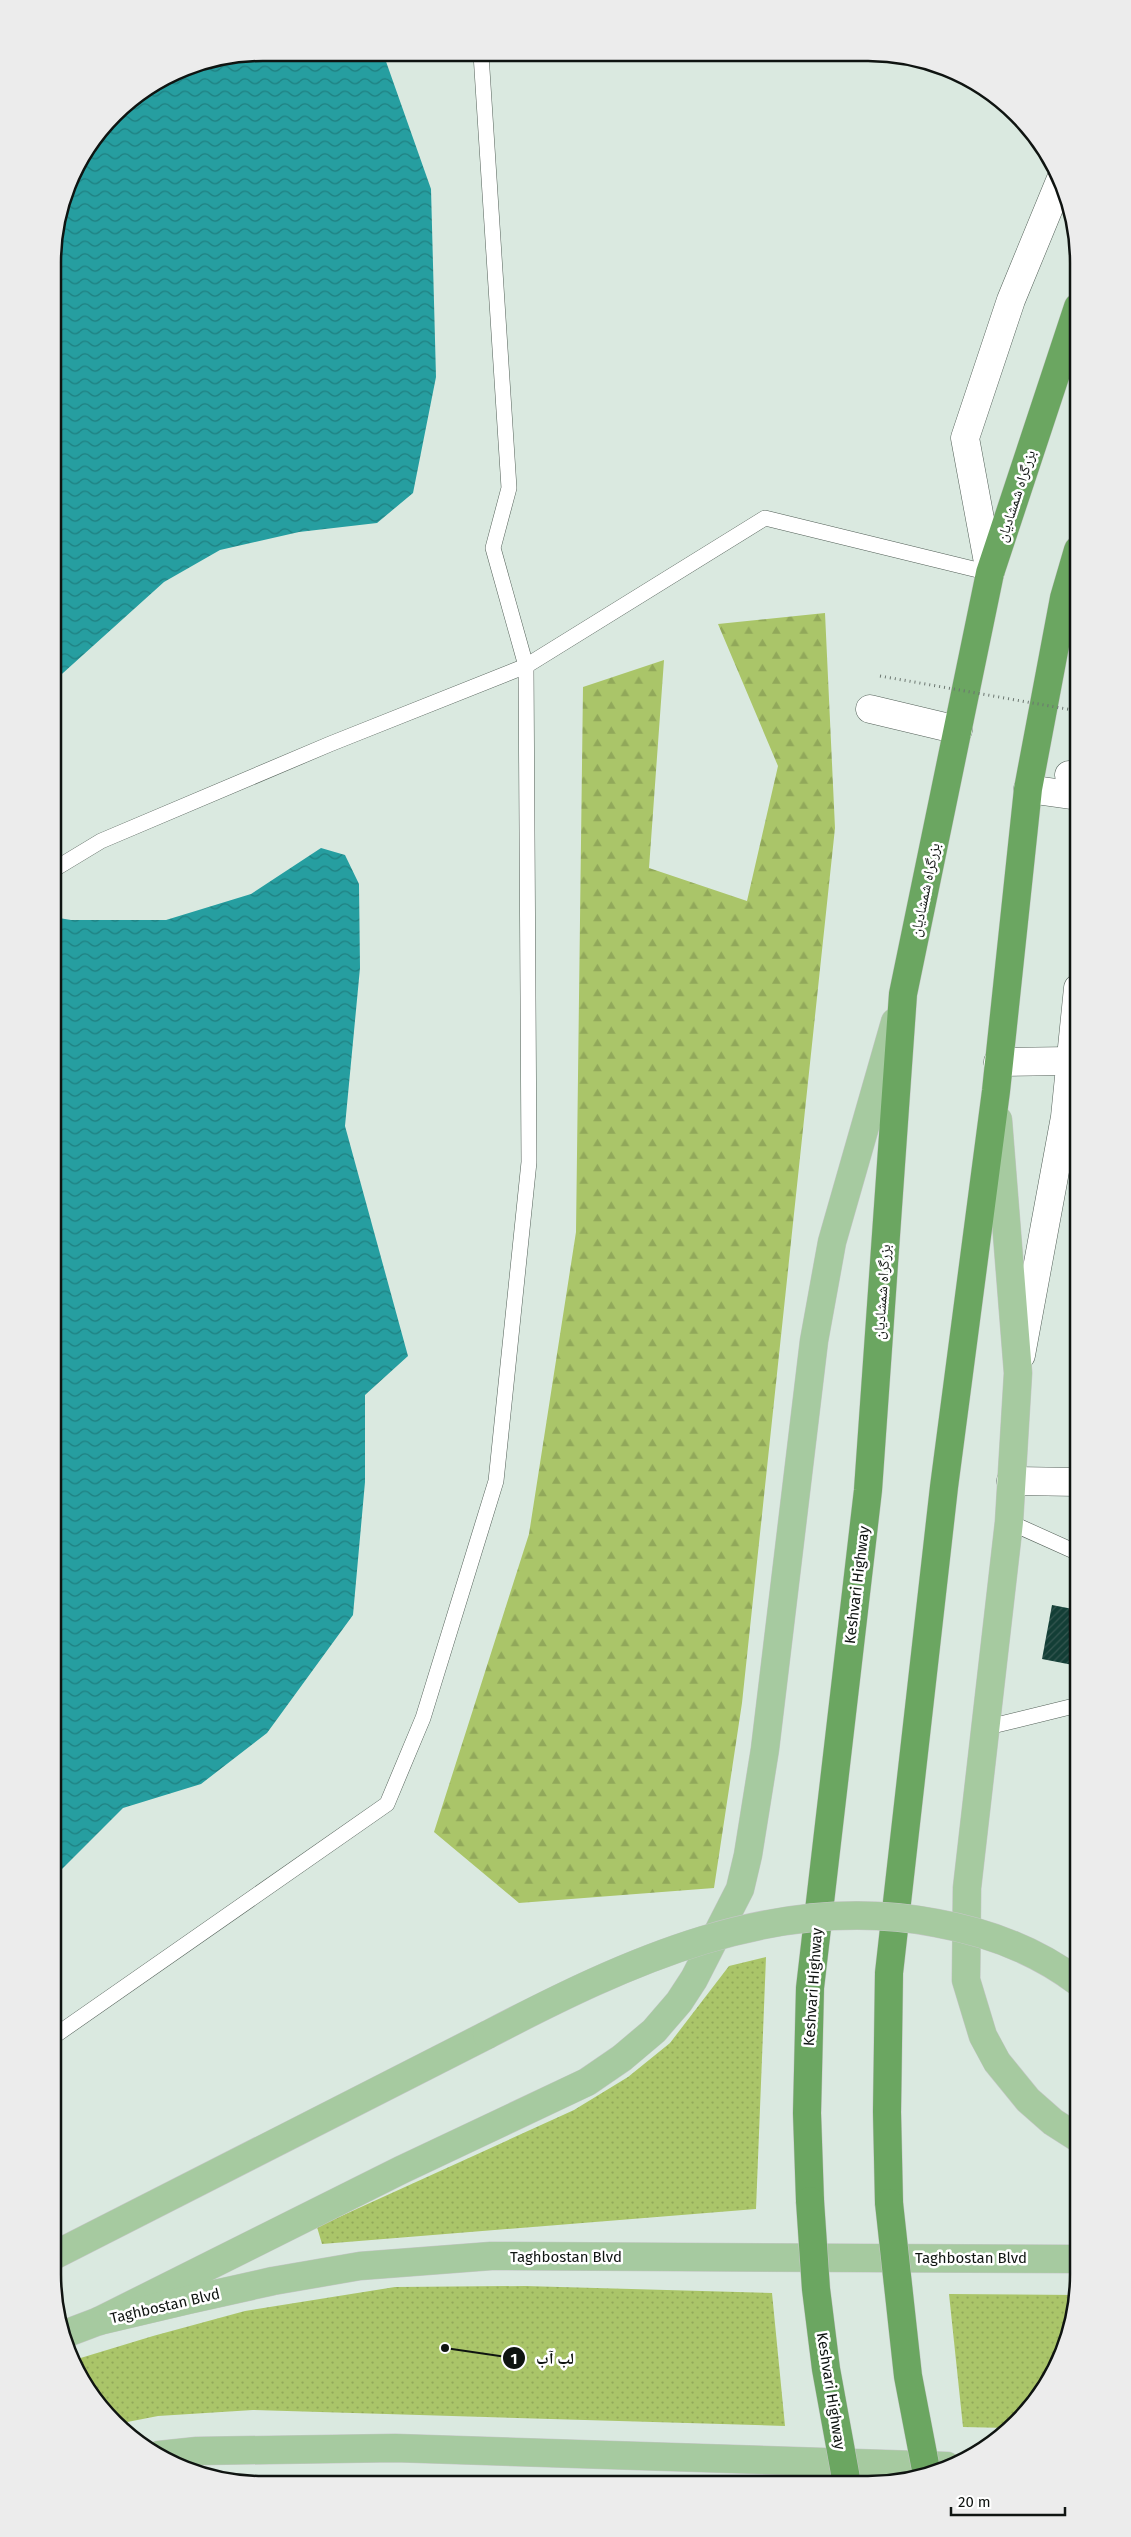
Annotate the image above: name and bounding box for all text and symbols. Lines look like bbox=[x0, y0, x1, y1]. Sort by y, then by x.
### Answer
street label: بزرگراه شمشادیان bbox=[993, 448, 1040, 545]
street label: بزرگراه شمشادیان bbox=[906, 841, 945, 939]
street label: بزرگراه شمشادیان bbox=[870, 1244, 895, 1340]
street label: Keshvari Highway bbox=[841, 1524, 873, 1645]
street label: Keshvari Highway bbox=[800, 1927, 826, 2047]
street label: Taghbostan Blvd bbox=[510, 2248, 622, 2266]
street label: Taghbostan Blvd bbox=[915, 2249, 1027, 2267]
street label: Taghbostan Blvd bbox=[108, 2285, 222, 2327]
street label: Keshvari Highway bbox=[813, 2331, 849, 2452]
callout: لب آب bbox=[501, 2343, 584, 2374]
text: لب آب bbox=[536, 2349, 574, 2368]
text: 1 bbox=[511, 2350, 517, 2368]
scale bar bbox=[951, 2484, 1065, 2516]
text: 20 m bbox=[958, 2493, 991, 2511]

